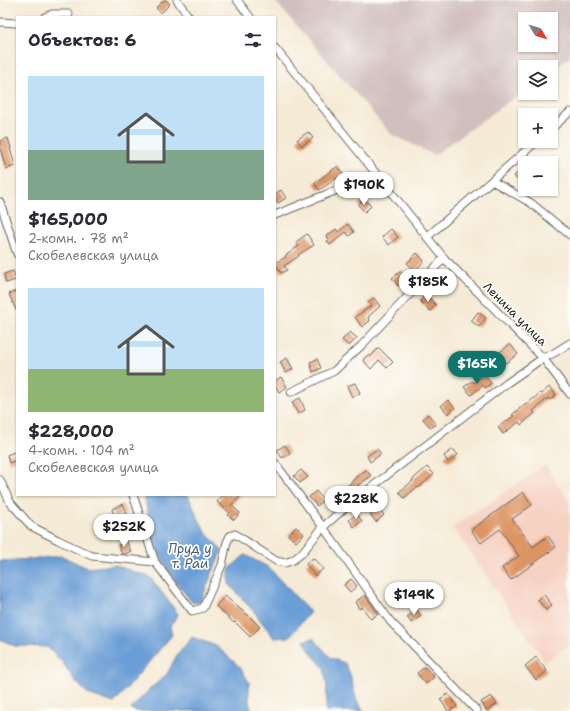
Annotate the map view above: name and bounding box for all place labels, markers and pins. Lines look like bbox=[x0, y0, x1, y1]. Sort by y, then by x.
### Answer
pin: $190K bbox=[336, 172, 392, 206]
pin: $185K bbox=[400, 269, 456, 303]
pin: $165K bbox=[449, 351, 505, 385]
pin: $228K bbox=[328, 486, 384, 520]
pin: $252K bbox=[96, 514, 152, 548]
pin: $149K bbox=[386, 582, 442, 616]

